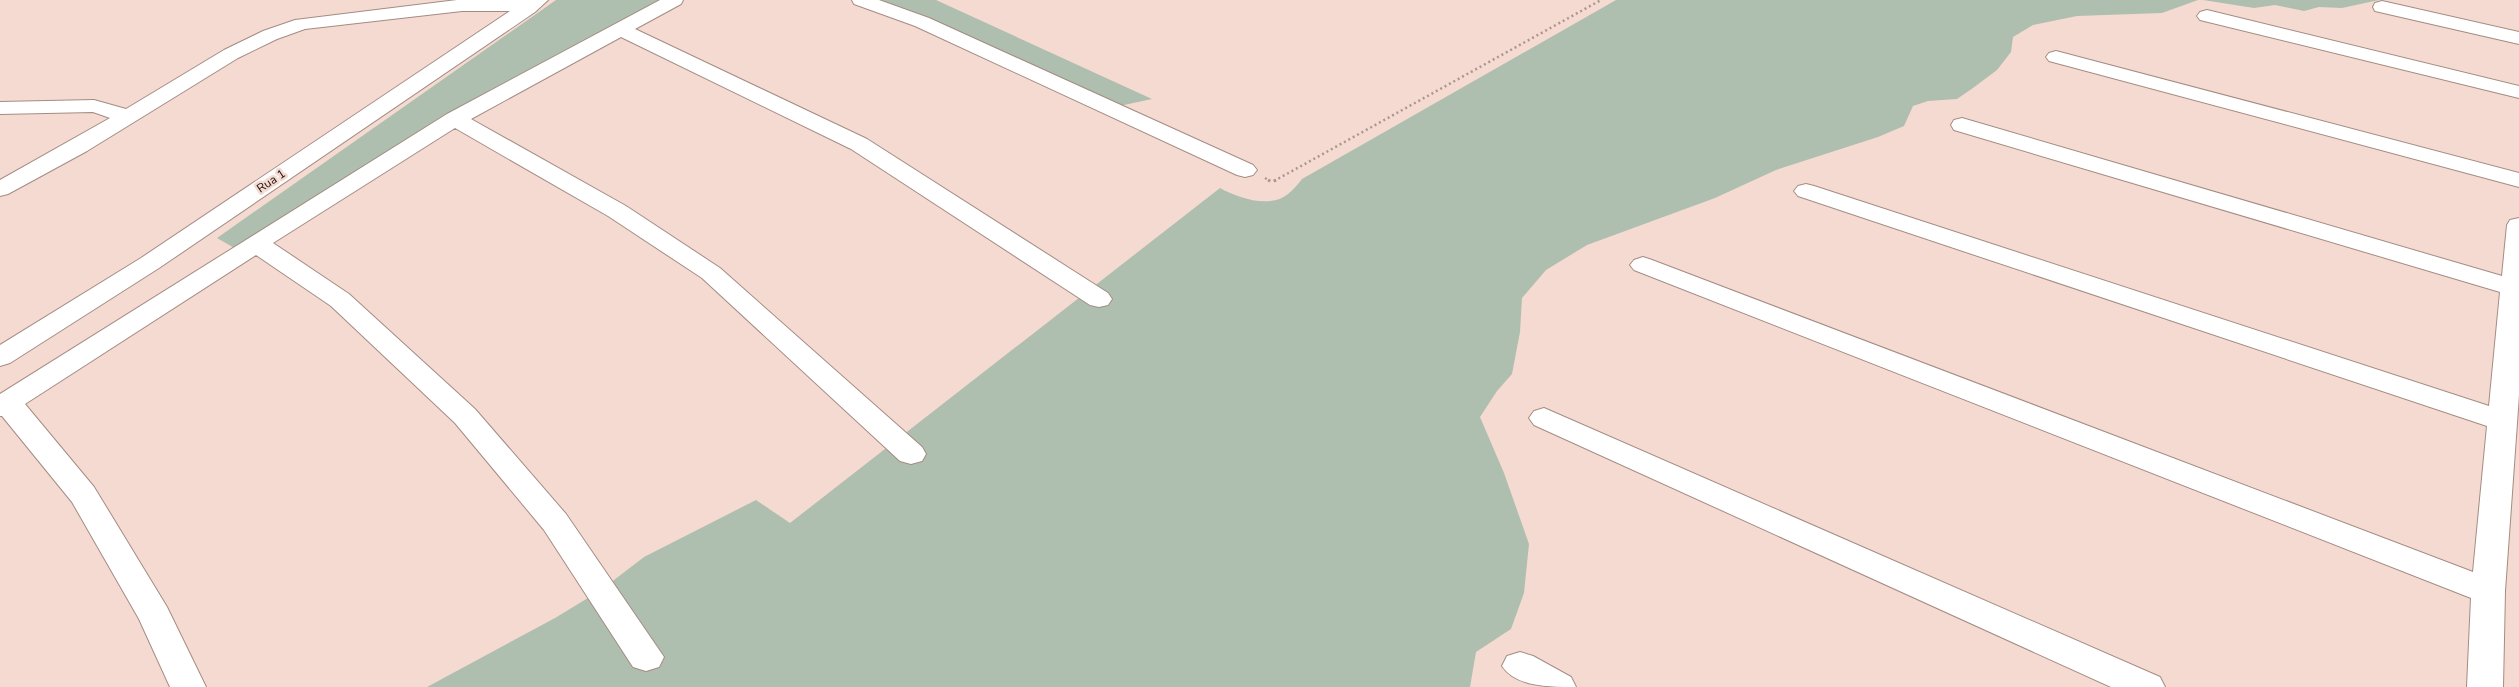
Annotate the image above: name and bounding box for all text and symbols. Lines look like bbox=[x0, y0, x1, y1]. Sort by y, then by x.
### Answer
street label: Rua 1 bbox=[254, 166, 288, 196]

